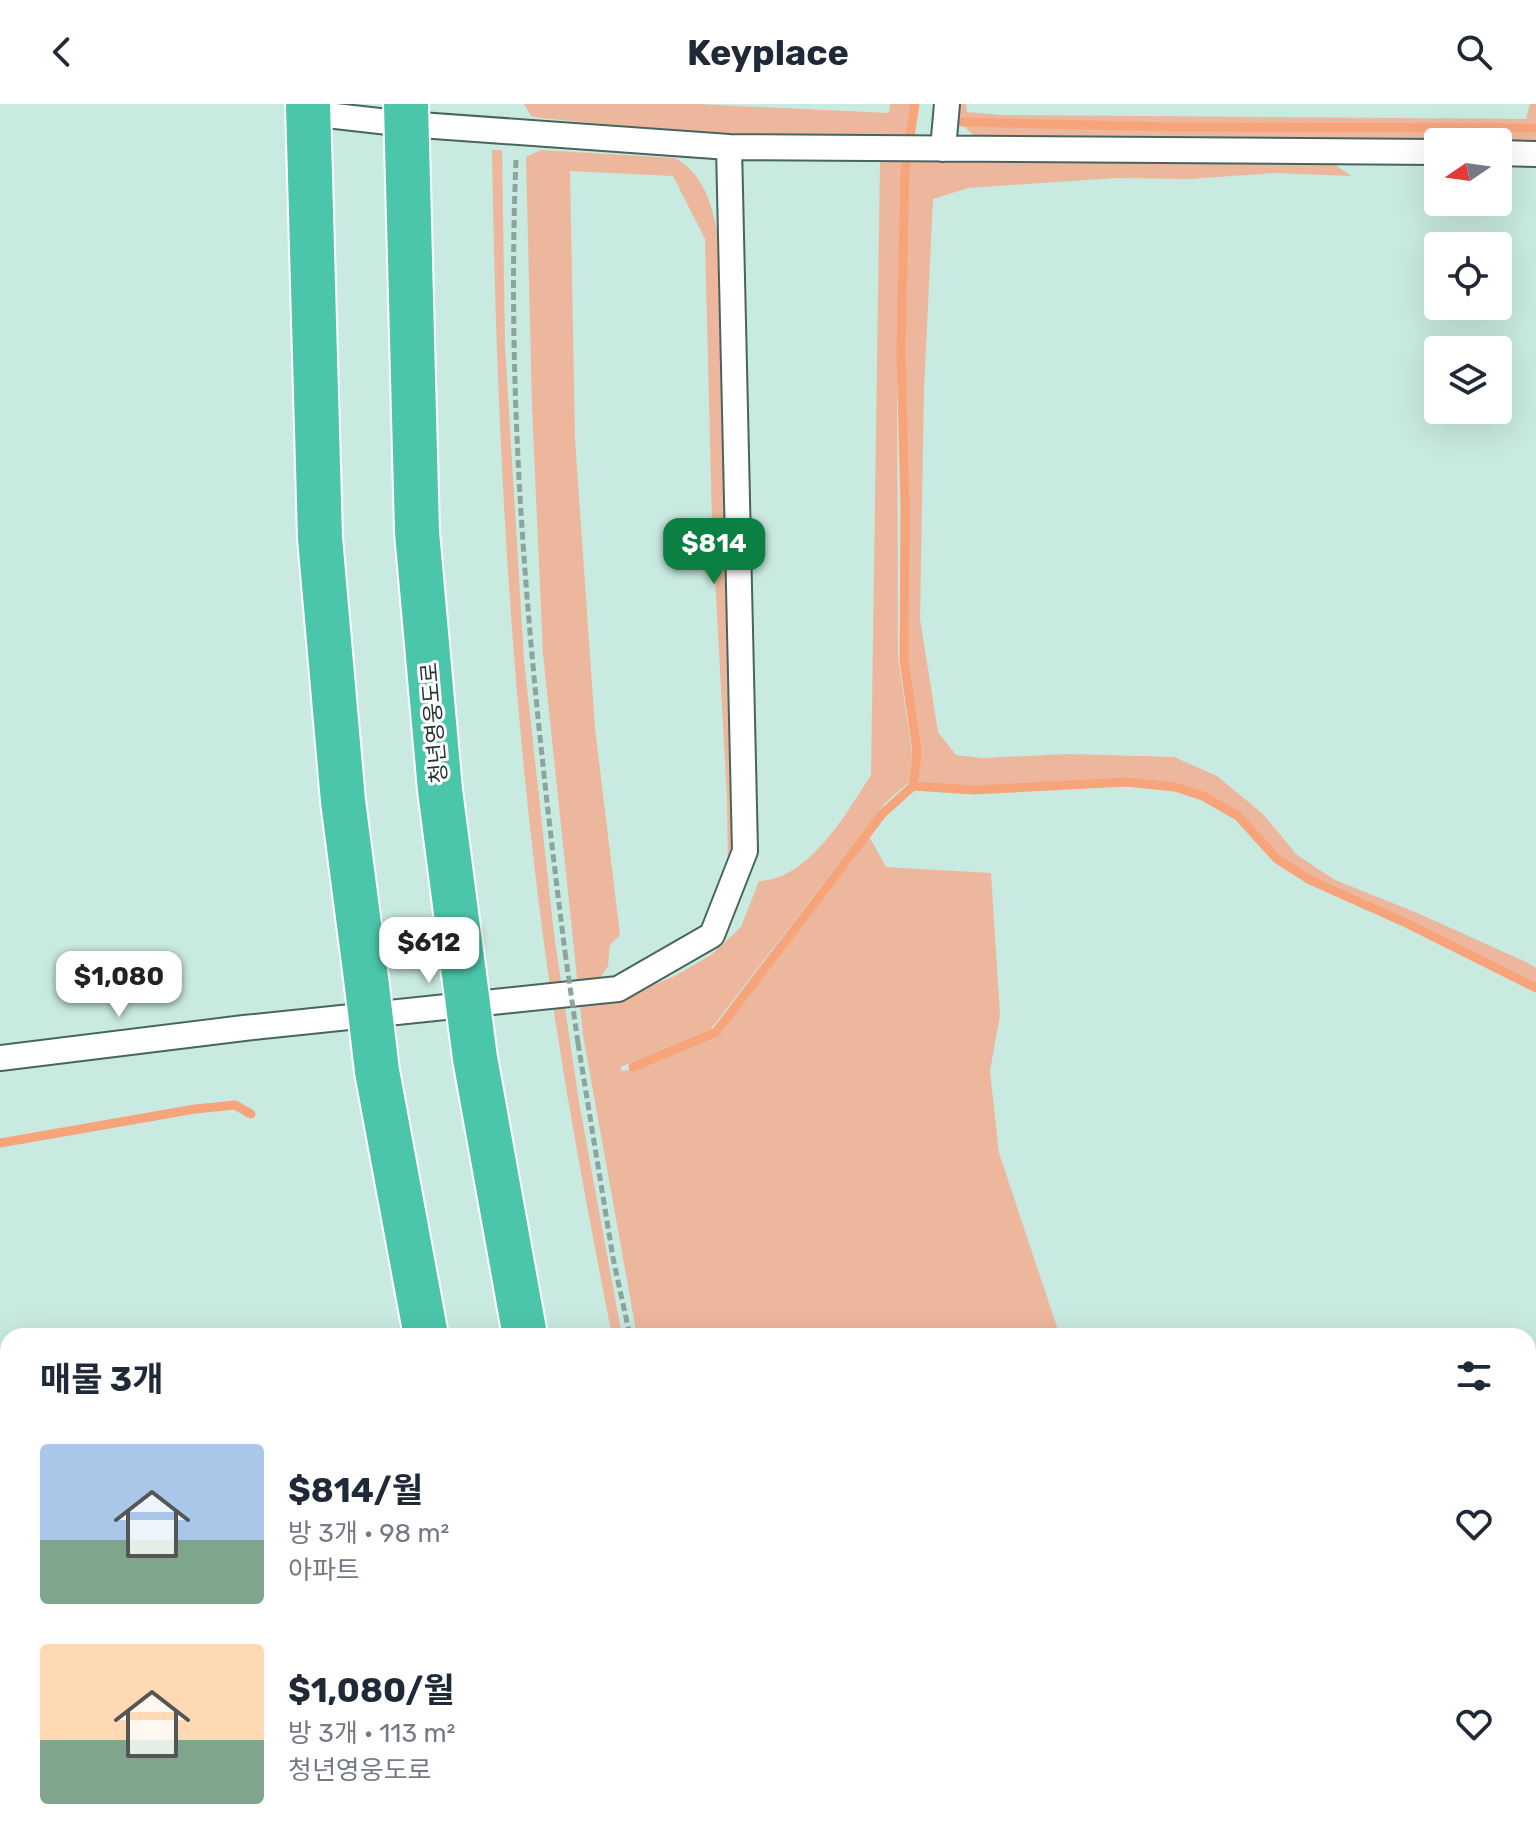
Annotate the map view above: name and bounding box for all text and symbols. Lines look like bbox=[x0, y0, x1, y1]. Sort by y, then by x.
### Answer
icon: back bbox=[40, 30, 84, 74]
icon: search bbox=[1452, 30, 1496, 74]
text: Keyplace bbox=[687, 31, 849, 74]
north arrow bbox=[1424, 128, 1512, 216]
map controls bbox=[1424, 128, 1512, 424]
button: locate bbox=[1424, 232, 1512, 320]
button: layers bbox=[1424, 336, 1512, 424]
pin: $814 bbox=[667, 518, 761, 586]
text: $814 bbox=[681, 528, 747, 559]
street label: 청년영웅도로 bbox=[415, 661, 453, 785]
pin: $612 bbox=[382, 917, 476, 985]
text: $612 bbox=[397, 927, 461, 958]
pin: $1,080 bbox=[54, 951, 184, 1019]
text: $1,080 bbox=[74, 961, 164, 992]
icon: filters bbox=[1452, 1354, 1496, 1398]
text: 매물 3개 bbox=[40, 1359, 164, 1400]
text: $814/월 bbox=[288, 1470, 423, 1511]
icon: home bbox=[104, 1476, 200, 1572]
icon: heart bbox=[1452, 1502, 1496, 1546]
text: 방 3개 · 98 m² bbox=[288, 1518, 449, 1549]
text: 아파트 bbox=[288, 1555, 360, 1586]
text: $1,080/월 bbox=[288, 1670, 455, 1711]
icon: home bbox=[104, 1676, 200, 1772]
icon: heart bbox=[1452, 1702, 1496, 1746]
text: 방 3개 · 113 m² bbox=[288, 1718, 455, 1749]
text: 청년영웅도로 bbox=[288, 1755, 432, 1786]

